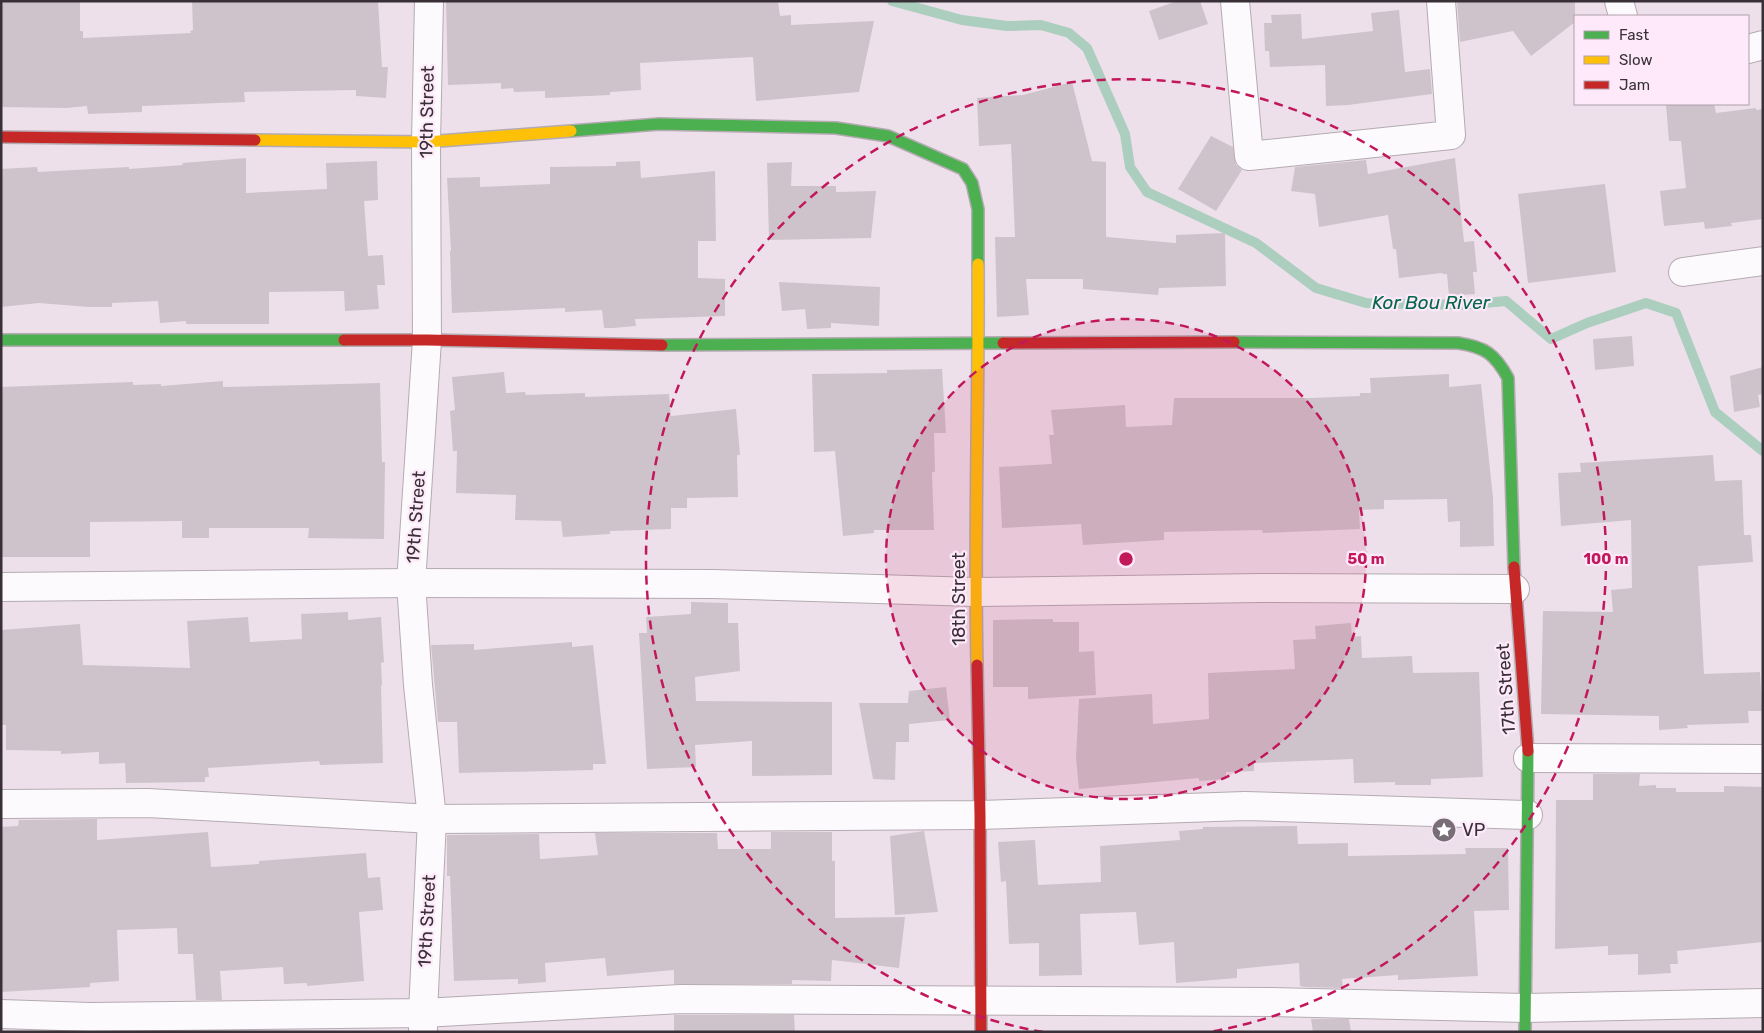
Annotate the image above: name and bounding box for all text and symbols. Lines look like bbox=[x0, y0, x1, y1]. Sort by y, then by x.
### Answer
legend bbox=[1574, 15, 1749, 105]
text: Fast bbox=[1619, 26, 1649, 44]
text: Slow bbox=[1619, 51, 1652, 69]
street label: 19th Street bbox=[415, 65, 439, 159]
text: Jam bbox=[1619, 76, 1650, 94]
water label: Kor Bou River bbox=[1372, 291, 1491, 314]
street label: 19th Street bbox=[402, 470, 430, 564]
centre of rings bbox=[1117, 550, 1135, 568]
text: 50 m bbox=[1348, 550, 1384, 568]
text: 100 m bbox=[1584, 550, 1628, 568]
street label: 18th Street bbox=[948, 552, 970, 646]
street label: 17th Street bbox=[1492, 643, 1520, 735]
place icon: VP bbox=[1431, 817, 1457, 843]
place label: VP bbox=[1462, 819, 1485, 841]
street label: 19th Street bbox=[414, 874, 440, 968]

